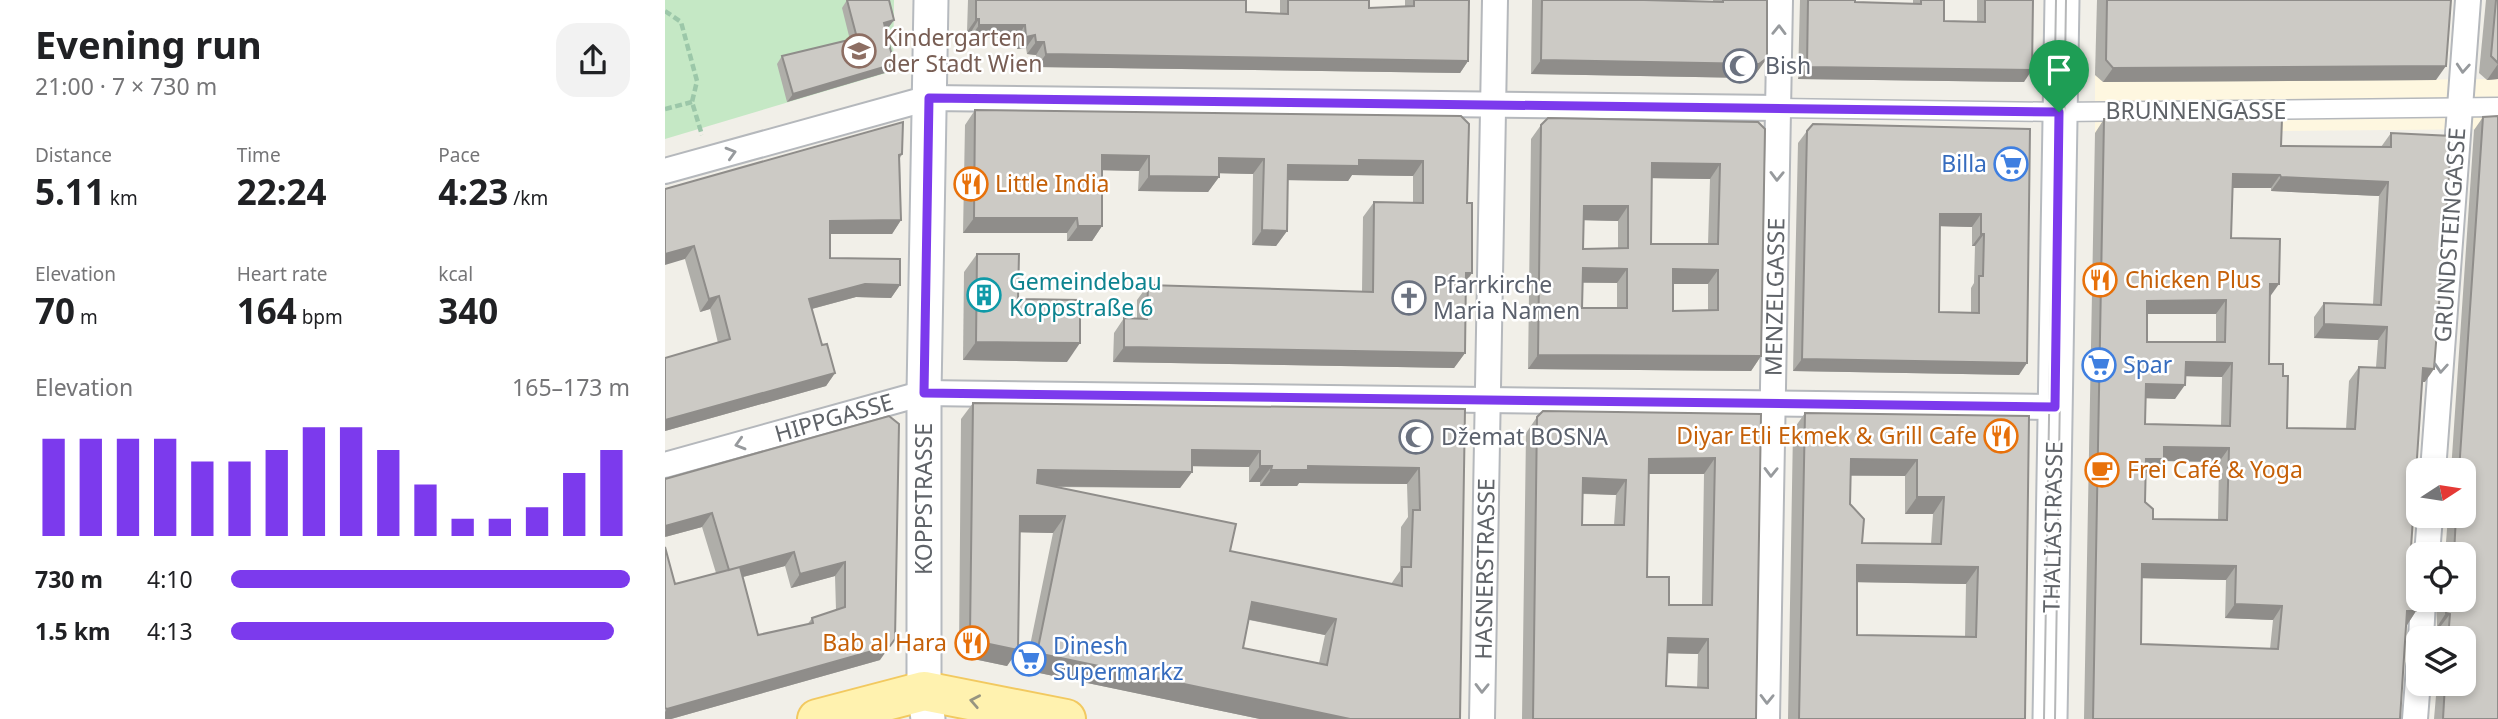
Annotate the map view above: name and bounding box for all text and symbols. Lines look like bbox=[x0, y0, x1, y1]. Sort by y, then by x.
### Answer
text: Evening run bbox=[35, 18, 262, 70]
place label: Kindergarten der Stadt Wien bbox=[883, 21, 1042, 79]
button: share bbox=[556, 23, 630, 97]
one-way arrow bbox=[1771, 24, 1787, 34]
school or university icon: Kindergarten der Stadt Wien bbox=[840, 32, 878, 70]
pin bbox=[2029, 40, 2089, 112]
mosque icon: Bish bbox=[1721, 47, 1759, 85]
place label: Bish bbox=[1765, 49, 1811, 81]
icon: arrive bbox=[2040, 51, 2078, 89]
one-way arrow bbox=[2456, 63, 2471, 74]
text: 21:00 · 7 × 730 m bbox=[35, 70, 217, 102]
street label: BRUNNENGASSE bbox=[2106, 94, 2286, 126]
street label: GRUNDSTEINGASSE bbox=[2426, 127, 2472, 343]
text: Distance bbox=[35, 142, 112, 168]
text: Time bbox=[237, 142, 281, 168]
text: Pace bbox=[438, 142, 480, 168]
supermarket icon: Billa bbox=[1992, 145, 2030, 183]
one-way arrow bbox=[725, 147, 737, 161]
place label: Billa bbox=[1941, 147, 1987, 179]
restaurant icon: Little India bbox=[952, 165, 990, 203]
place label: Little India bbox=[995, 167, 1109, 199]
text: 5.11 bbox=[35, 168, 105, 215]
text: 22:24 bbox=[237, 168, 327, 215]
text: 4:23 bbox=[438, 168, 508, 215]
one-way arrow bbox=[1769, 172, 1785, 182]
text: km bbox=[105, 185, 138, 211]
text: /km bbox=[508, 185, 548, 211]
street label: MENZELGASSE bbox=[1757, 218, 1791, 376]
text: Elevation bbox=[35, 261, 116, 287]
text: Heart rate bbox=[237, 261, 327, 287]
text: kcal bbox=[438, 261, 473, 287]
restaurant icon: Chicken Plus bbox=[2081, 261, 2119, 299]
place label: Chicken Plus bbox=[2125, 263, 2261, 295]
place label: Gemeindebau Koppstraße 6 bbox=[1009, 265, 1162, 323]
place label: Pfarrkirche Maria Namen bbox=[1433, 268, 1580, 326]
building icon: Gemeindebau Koppstraße 6 bbox=[965, 276, 1003, 314]
church icon: Pfarrkirche Maria Namen bbox=[1390, 279, 1428, 317]
text: 70 bbox=[35, 287, 75, 334]
text: 164 bbox=[237, 287, 297, 334]
text: 340 bbox=[438, 287, 498, 334]
text: m bbox=[75, 304, 98, 330]
text: bpm bbox=[297, 304, 343, 330]
supermarket icon: Spar bbox=[2080, 346, 2118, 384]
place label: Spar bbox=[2123, 348, 2173, 380]
one-way arrow bbox=[2434, 363, 2449, 374]
text: Elevation bbox=[35, 371, 133, 403]
text: 165–173 m bbox=[512, 371, 630, 403]
street label: HIPPGASSE bbox=[771, 385, 897, 449]
restaurant icon: Diyar Etli Ekmek & Grill Cafe bbox=[1982, 417, 2020, 455]
mosque icon: Džemat BOSNA bbox=[1397, 418, 1435, 456]
place label: Diyar Etli Ekmek & Grill Cafe bbox=[1676, 419, 1977, 451]
place label: Džemat BOSNA bbox=[1441, 420, 1608, 452]
street label: KOPPSTRASSE bbox=[907, 423, 939, 575]
one-way arrow bbox=[735, 436, 747, 450]
street label: THALIASTRASSE bbox=[2035, 441, 2069, 613]
cafe icon: Frei Café & Yoga bbox=[2083, 451, 2121, 489]
place label: Frei Café & Yoga bbox=[2127, 453, 2303, 485]
north arrow bbox=[2406, 458, 2476, 528]
map controls bbox=[2406, 458, 2476, 696]
one-way arrow bbox=[1763, 467, 1779, 477]
street label: HASNERSTRASSE bbox=[1466, 478, 1502, 660]
button: locate bbox=[2406, 542, 2476, 612]
text: 730 m bbox=[35, 563, 103, 595]
text: 4:10 bbox=[147, 563, 193, 595]
text: 1.5 km bbox=[35, 615, 110, 647]
text: 4:13 bbox=[147, 615, 193, 647]
restaurant icon: Bab al Hara bbox=[953, 624, 991, 662]
place label: Bab al Hara bbox=[822, 626, 947, 658]
button: layers bbox=[2406, 626, 2476, 696]
place label: Dinesh Supermarkz bbox=[1053, 629, 1183, 687]
supermarket icon: Dinesh Supermarkz bbox=[1010, 640, 1048, 678]
one-way arrow bbox=[1475, 683, 1490, 694]
one-way arrow bbox=[969, 694, 981, 709]
one-way arrow bbox=[1759, 694, 1775, 705]

